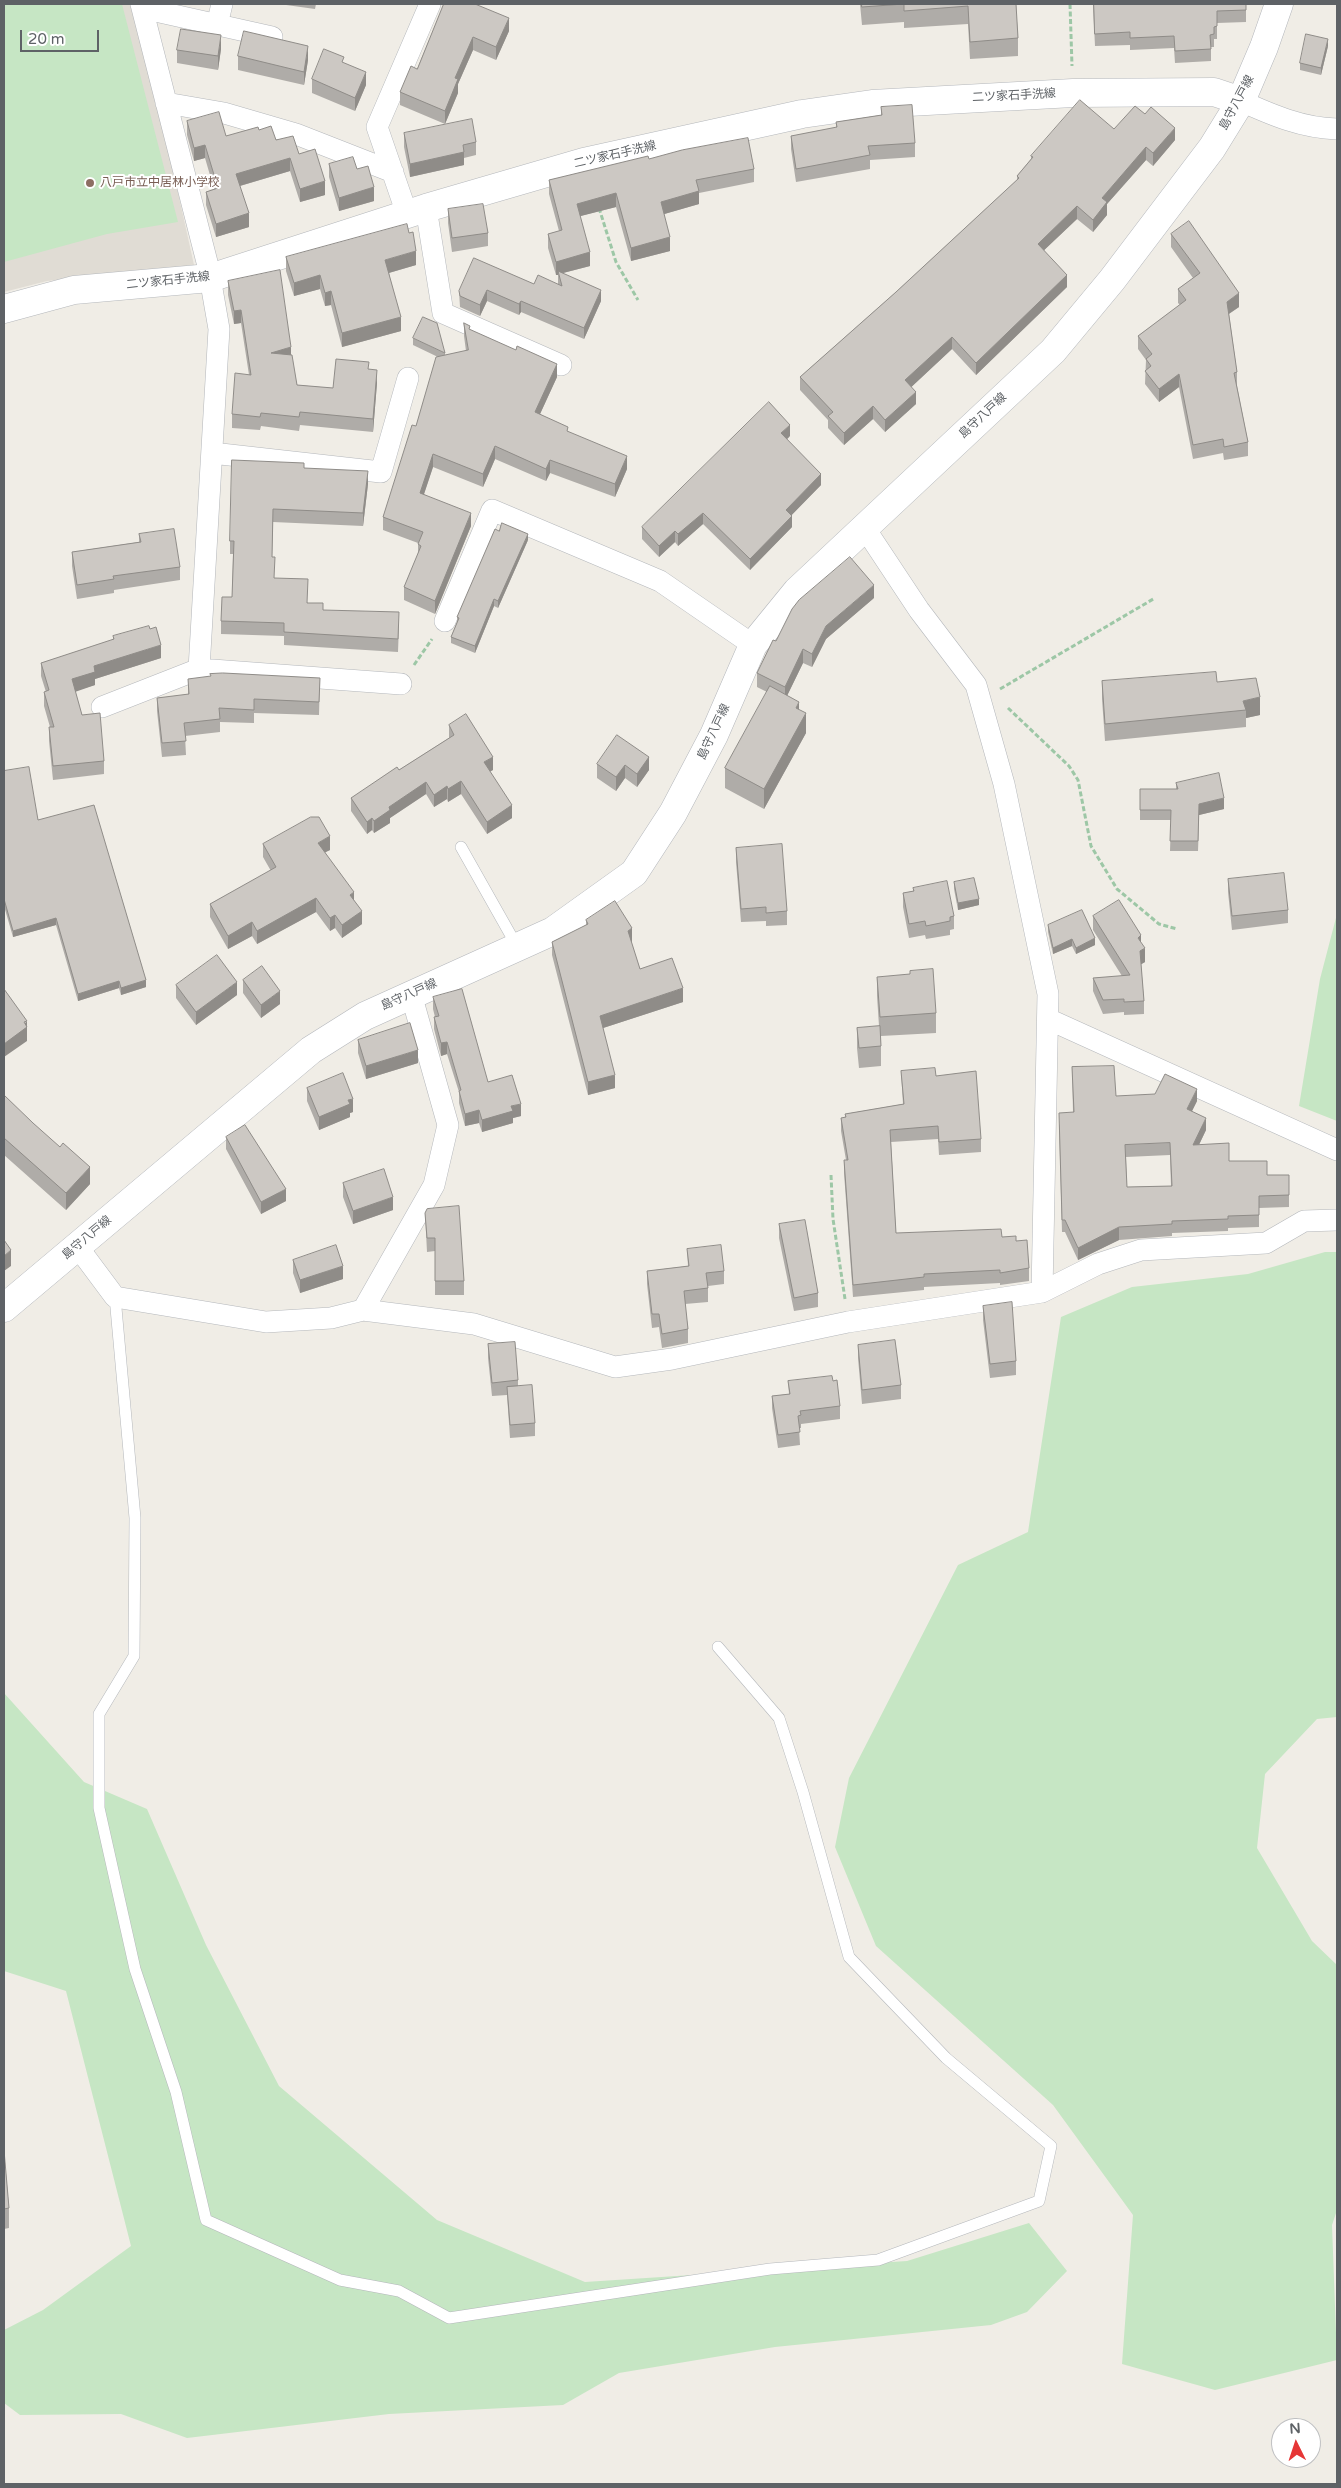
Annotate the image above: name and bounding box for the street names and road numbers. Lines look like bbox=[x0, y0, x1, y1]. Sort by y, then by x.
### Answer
street label: 島守八戸線 bbox=[1217, 73, 1257, 133]
street label: 二ツ家石手洗線 bbox=[972, 87, 1056, 105]
street label: 二ツ家石手洗線 bbox=[572, 139, 658, 171]
street label: 二ツ家石手洗線 bbox=[125, 269, 211, 293]
street label: 島守八戸線 bbox=[956, 390, 1010, 442]
street label: 島守八戸線 bbox=[695, 702, 733, 762]
street label: 島守八戸線 bbox=[379, 976, 439, 1014]
street label: 島守八戸線 bbox=[59, 1213, 115, 1263]

